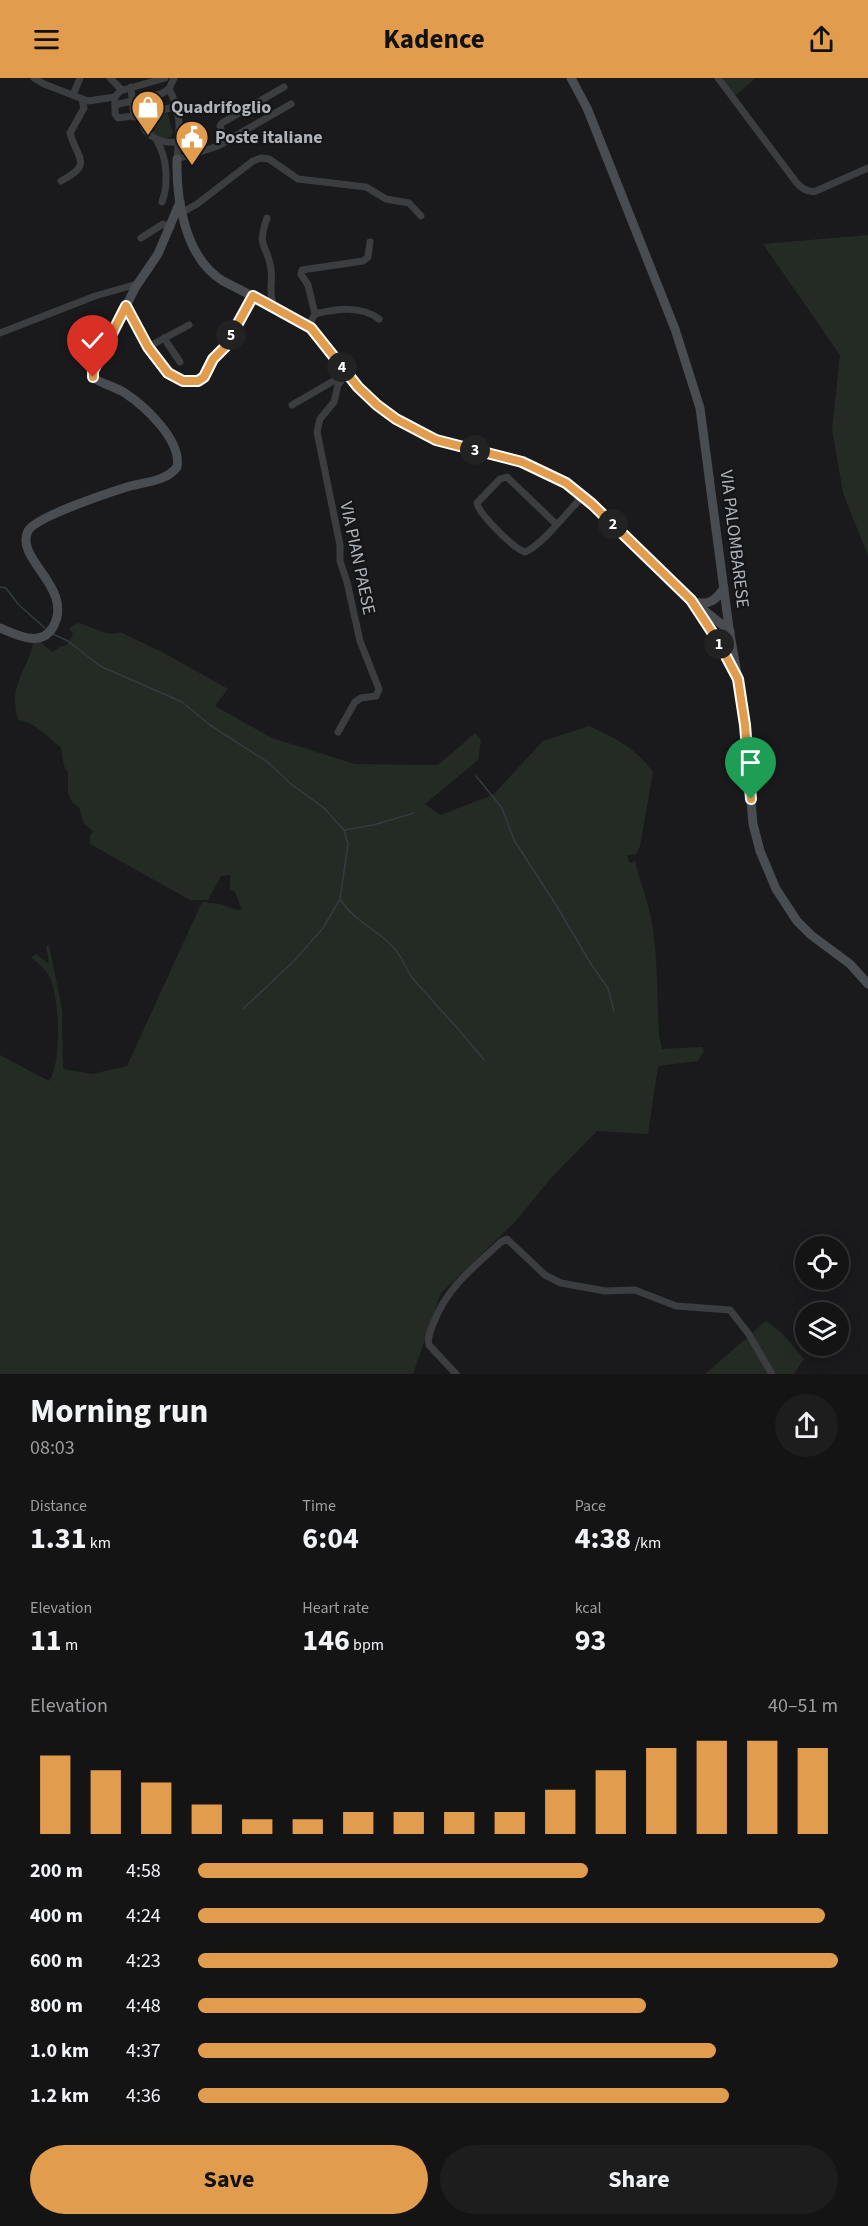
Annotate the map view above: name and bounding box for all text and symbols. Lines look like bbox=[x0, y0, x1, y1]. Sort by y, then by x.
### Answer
text: Kadence bbox=[383, 20, 485, 59]
icon: menu bbox=[30, 23, 63, 56]
icon: share bbox=[805, 23, 838, 56]
shop icon: Quadrifoglio bbox=[130, 89, 166, 136]
place label: Quadrifoglio bbox=[171, 95, 271, 120]
public building icon: Poste italiane bbox=[174, 119, 210, 166]
place label: Poste italiane bbox=[215, 125, 323, 150]
pin bbox=[67, 315, 118, 377]
pin: 5 bbox=[216, 320, 246, 350]
icon: check bbox=[76, 324, 109, 357]
text: 5 bbox=[227, 324, 235, 346]
pin: 4 bbox=[327, 352, 357, 382]
text: 4 bbox=[338, 356, 346, 378]
pin: 3 bbox=[460, 435, 490, 465]
text: 3 bbox=[471, 439, 479, 461]
street label: VIA PALOMBARESE bbox=[714, 469, 755, 610]
street label: VIA PIAN PAESE bbox=[333, 499, 382, 617]
pin: 2 bbox=[598, 509, 628, 539]
text: 2 bbox=[609, 513, 617, 535]
pin: 1 bbox=[704, 629, 734, 659]
text: 1 bbox=[715, 633, 723, 655]
pin bbox=[725, 737, 776, 799]
icon: arrive bbox=[734, 746, 767, 779]
map controls bbox=[795, 1236, 849, 1356]
button: locate bbox=[795, 1236, 849, 1290]
button: layers bbox=[795, 1302, 849, 1356]
text: Morning run bbox=[30, 1388, 208, 1435]
button: share bbox=[775, 1394, 838, 1457]
text: 08:03 bbox=[30, 1434, 75, 1462]
text: Distance bbox=[30, 1495, 87, 1517]
text: Time bbox=[302, 1495, 336, 1517]
text: Pace bbox=[575, 1495, 606, 1517]
text: 1.31 bbox=[30, 1517, 87, 1560]
text: 6:04 bbox=[302, 1517, 359, 1560]
text: 4:38 bbox=[575, 1517, 631, 1560]
text: km bbox=[87, 1532, 111, 1554]
text: /km bbox=[631, 1532, 661, 1554]
text: Elevation bbox=[30, 1597, 92, 1619]
text: Heart rate bbox=[302, 1597, 369, 1619]
text: kcal bbox=[575, 1597, 602, 1619]
text: 11 bbox=[30, 1619, 62, 1662]
text: 146 bbox=[302, 1619, 350, 1662]
text: 93 bbox=[575, 1619, 606, 1662]
text: m bbox=[62, 1634, 78, 1656]
text: bpm bbox=[350, 1634, 384, 1656]
text: Elevation bbox=[30, 1692, 108, 1720]
text: 40–51 m bbox=[768, 1692, 838, 1720]
text: 200 m bbox=[30, 1857, 83, 1885]
text: 4:58 bbox=[126, 1857, 161, 1885]
text: 400 m bbox=[30, 1902, 83, 1930]
text: 4:24 bbox=[126, 1902, 161, 1930]
text: 600 m bbox=[30, 1947, 83, 1975]
text: 4:23 bbox=[126, 1947, 161, 1975]
text: 800 m bbox=[30, 1992, 83, 2020]
text: 4:48 bbox=[126, 1992, 161, 2020]
text: 1.0 km bbox=[30, 2037, 89, 2065]
text: 4:37 bbox=[126, 2037, 161, 2065]
text: 1.2 km bbox=[30, 2082, 89, 2110]
text: 4:36 bbox=[126, 2082, 161, 2110]
button: Save bbox=[30, 2145, 428, 2214]
button: Share bbox=[440, 2145, 838, 2214]

